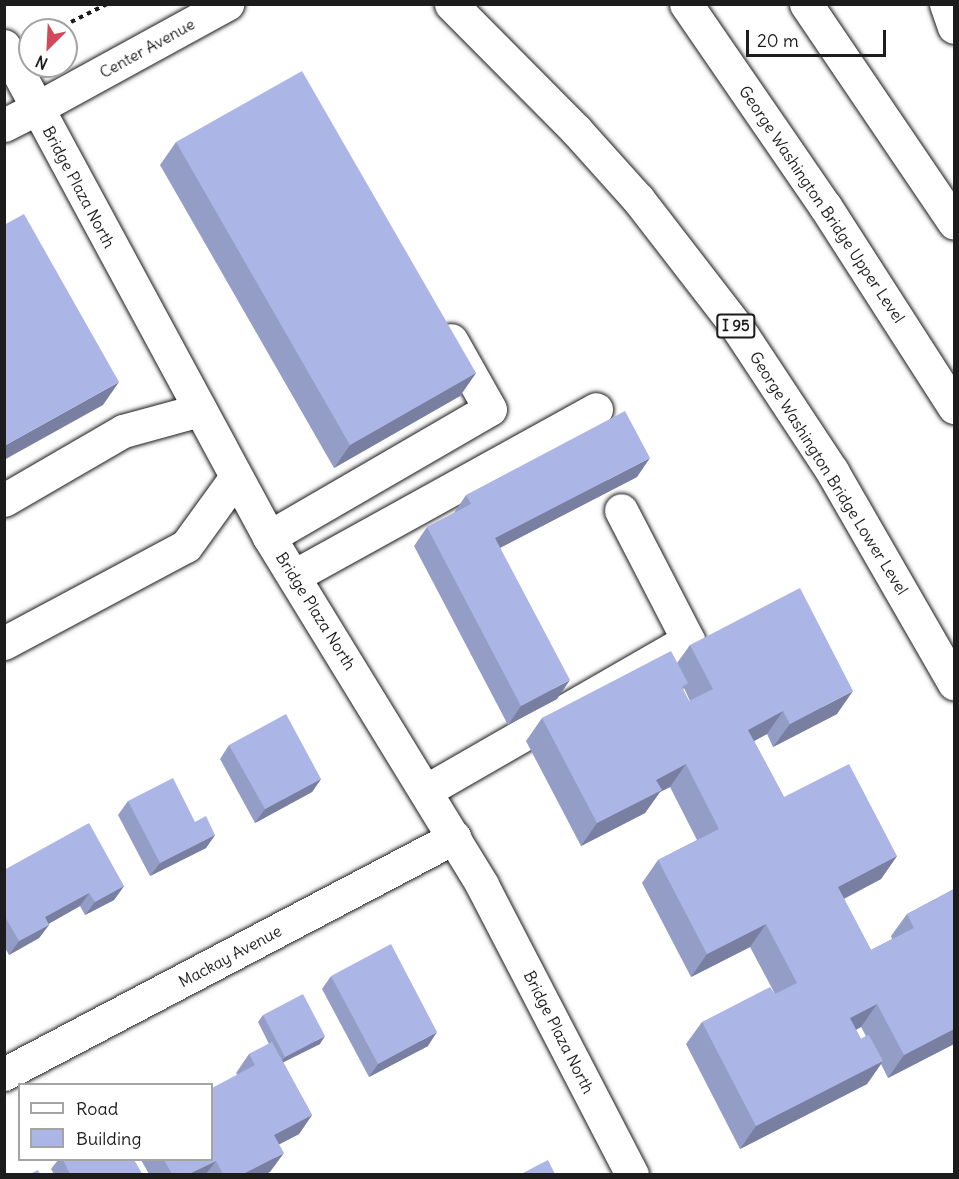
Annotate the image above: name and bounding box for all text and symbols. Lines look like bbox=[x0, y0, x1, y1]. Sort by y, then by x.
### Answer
street label: Center Avenue bbox=[96, 14, 198, 82]
north arrow bbox=[18, 18, 78, 78]
scale bar bbox=[749, 18, 888, 56]
text: 20 m bbox=[757, 29, 799, 52]
text: N bbox=[32, 51, 51, 74]
street label: George Washington Bridge Upper Level bbox=[735, 82, 909, 326]
street label: Bridge Plaza North bbox=[39, 123, 119, 251]
road number: I 95 bbox=[715, 314, 757, 338]
street label: George Washington Bridge Lower Level bbox=[746, 348, 912, 598]
street label: Bridge Plaza North bbox=[272, 549, 360, 673]
street label: Mackay Avenue bbox=[175, 921, 285, 991]
street label: Bridge Plaza North bbox=[520, 967, 598, 1097]
legend bbox=[18, 1083, 213, 1161]
text: Road bbox=[76, 1097, 118, 1120]
text: Building bbox=[76, 1127, 141, 1150]

